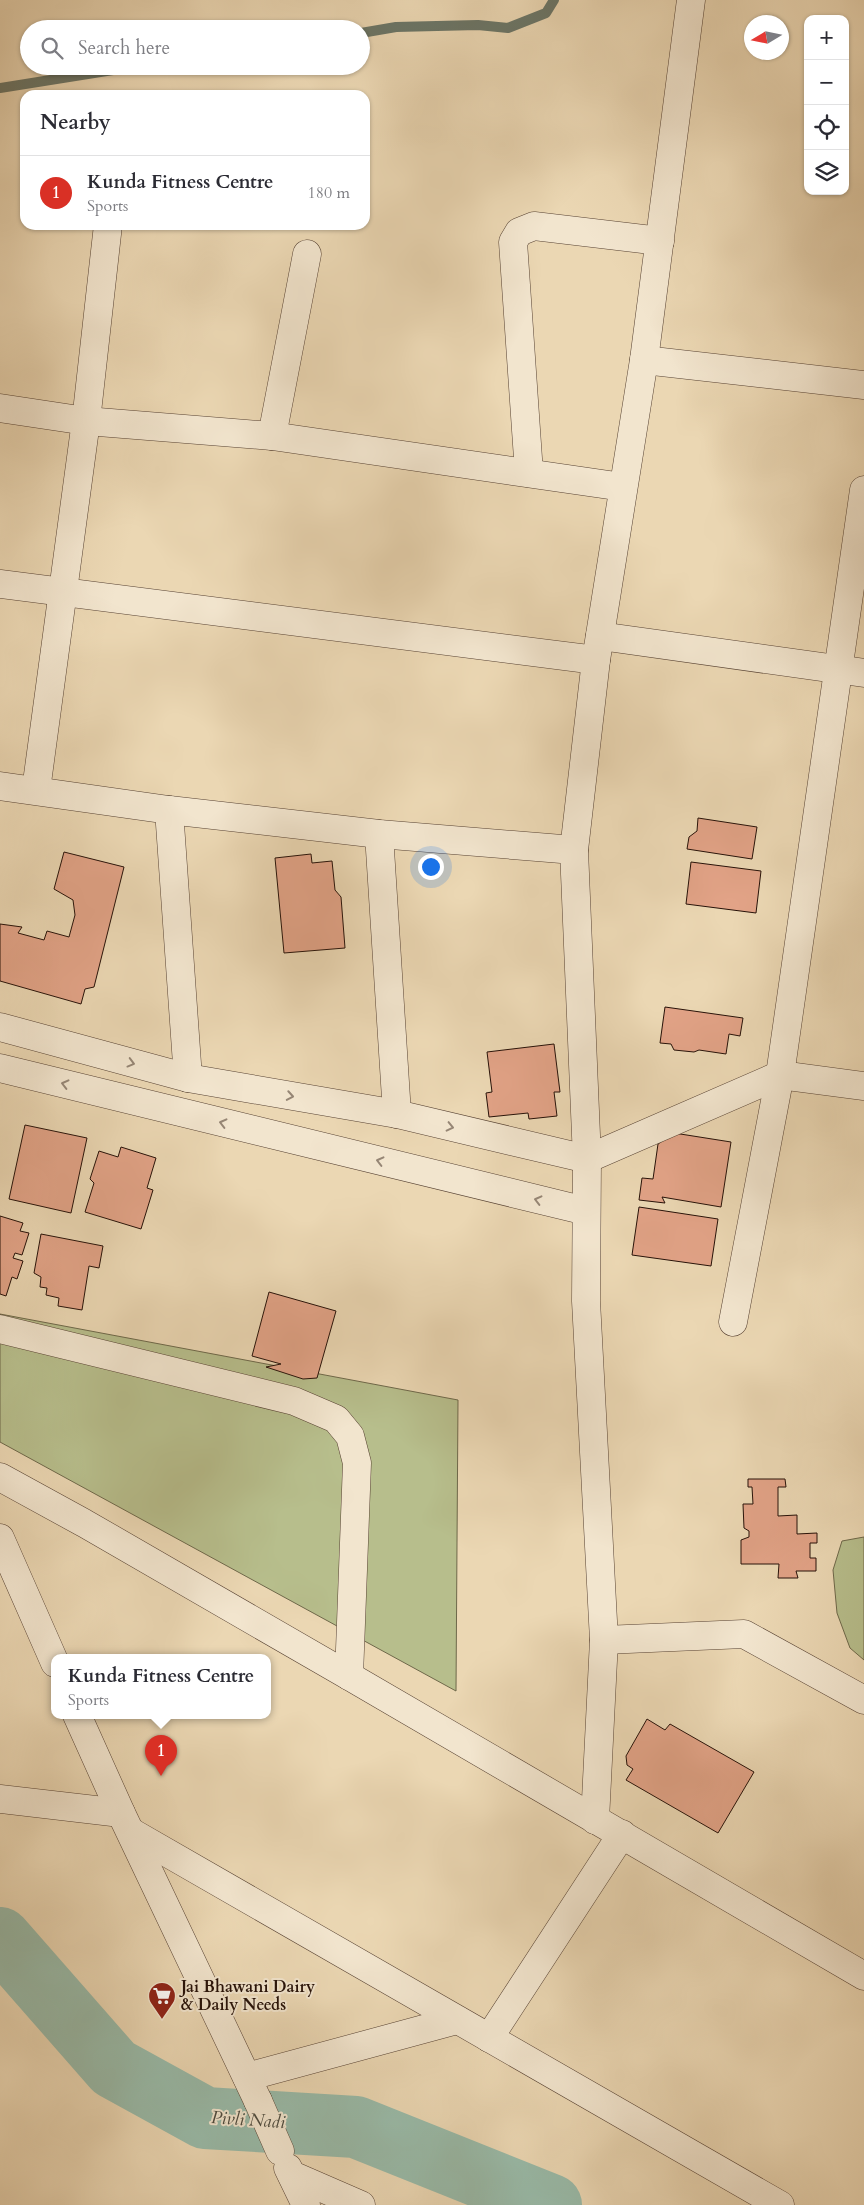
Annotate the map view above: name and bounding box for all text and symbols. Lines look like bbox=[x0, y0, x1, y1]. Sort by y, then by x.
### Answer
north arrow bbox=[744, 15, 789, 60]
map controls bbox=[804, 15, 849, 195]
button: + bbox=[804, 15, 849, 60]
search box bbox=[20, 20, 370, 75]
icon: search bbox=[38, 34, 66, 62]
text: Search here bbox=[78, 35, 170, 61]
button: − bbox=[804, 60, 849, 105]
button: locate bbox=[804, 105, 849, 150]
text: Nearby bbox=[40, 108, 111, 137]
button: layers bbox=[804, 150, 849, 195]
text: Kunda Fitness Centre bbox=[87, 169, 273, 195]
text: 1 bbox=[52, 182, 60, 204]
text: 180 m bbox=[308, 182, 350, 204]
text: Sports bbox=[87, 195, 128, 217]
your location bbox=[418, 854, 444, 880]
one-way arrow bbox=[127, 1057, 136, 1068]
one-way arrow bbox=[60, 1079, 69, 1090]
one-way arrow bbox=[286, 1090, 295, 1100]
one-way arrow bbox=[218, 1118, 227, 1129]
one-way arrow bbox=[445, 1121, 454, 1132]
one-way arrow bbox=[376, 1156, 385, 1167]
one-way arrow bbox=[534, 1195, 543, 1206]
popup bbox=[51, 1654, 271, 1719]
text: Kunda Fitness Centre bbox=[68, 1663, 254, 1689]
text: Sports bbox=[68, 1689, 109, 1711]
pin: 1 bbox=[145, 1735, 177, 1776]
place label: Jai Bhawani Dairy & Daily Needs bbox=[179, 1976, 315, 2016]
supermarket icon: Jai Bhawani Dairy & Daily Needs bbox=[147, 1981, 177, 2020]
water label: Pivli Nadi bbox=[210, 2105, 287, 2135]

